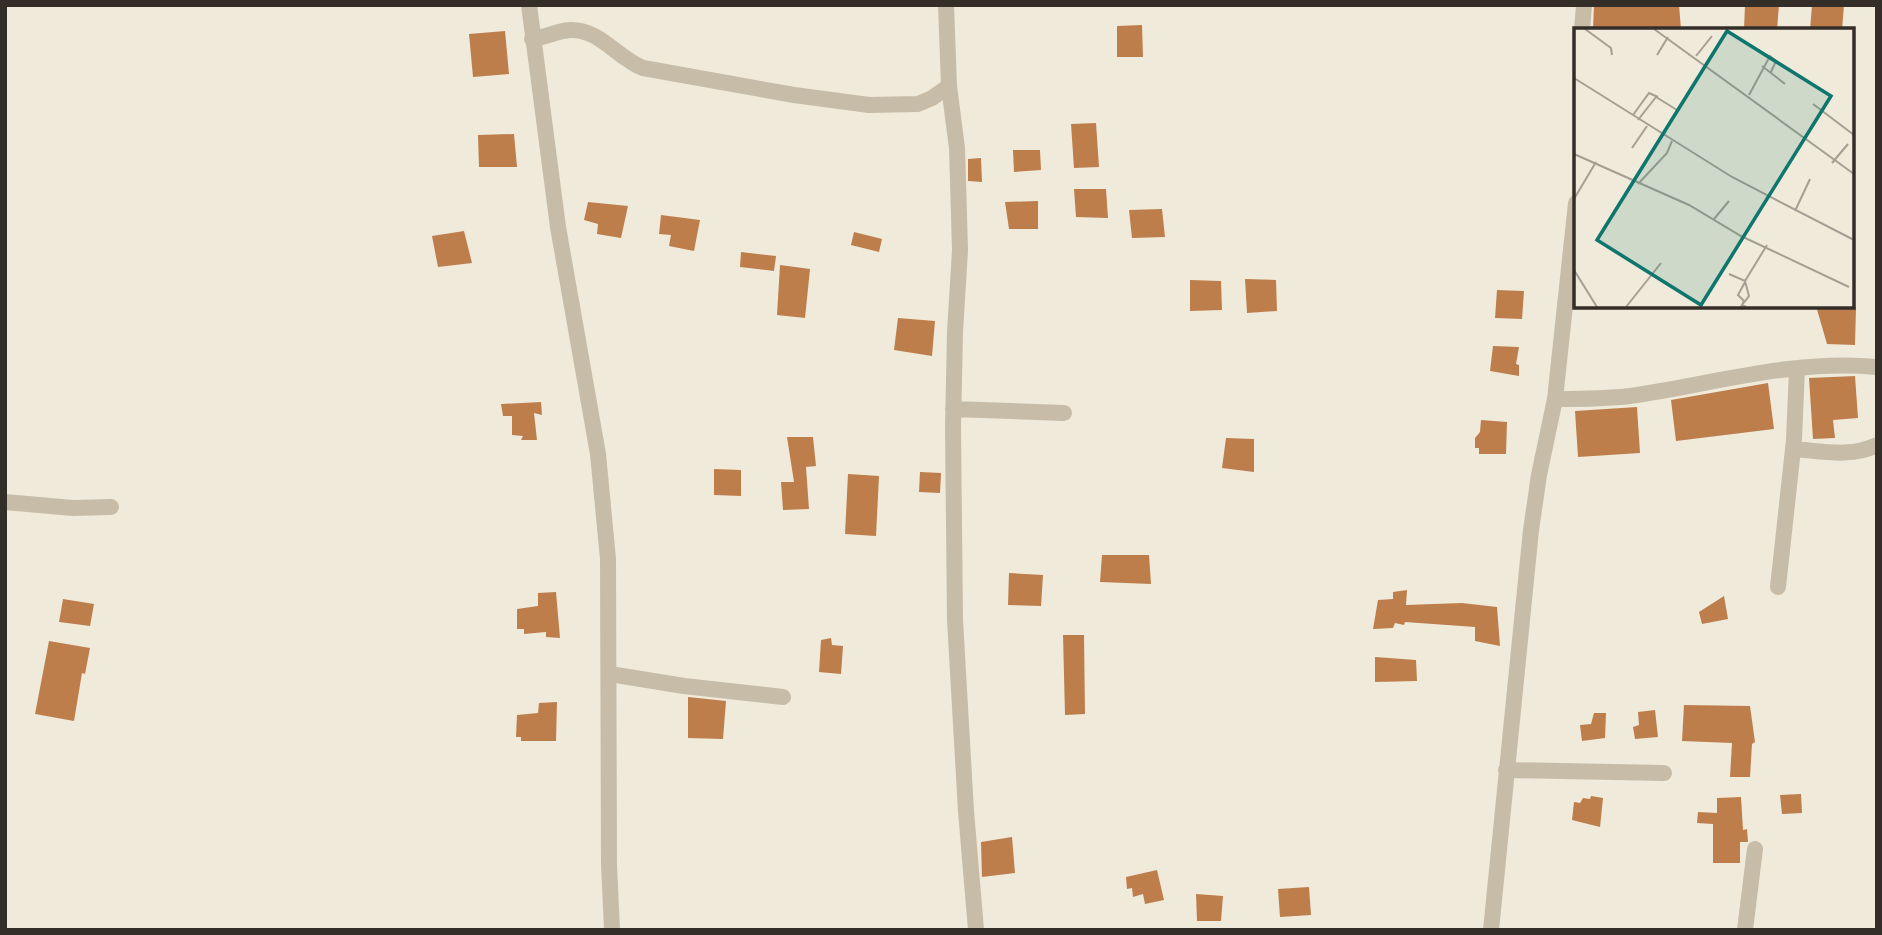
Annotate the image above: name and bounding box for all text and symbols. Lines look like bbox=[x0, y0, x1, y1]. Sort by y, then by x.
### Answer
inset map bbox=[1574, 28, 1854, 308]

